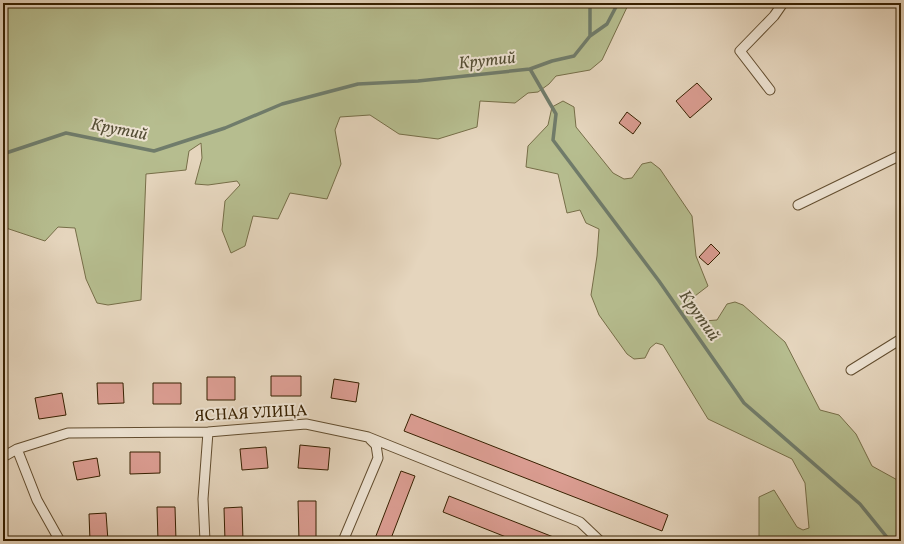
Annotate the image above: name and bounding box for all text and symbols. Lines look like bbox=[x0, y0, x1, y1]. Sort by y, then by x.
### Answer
water label: Крутий bbox=[457, 47, 517, 75]
water label: Крутий bbox=[89, 113, 150, 147]
water label: Крутий bbox=[673, 286, 725, 346]
street label: ЯСНАЯ УЛИЦА bbox=[194, 400, 308, 428]

